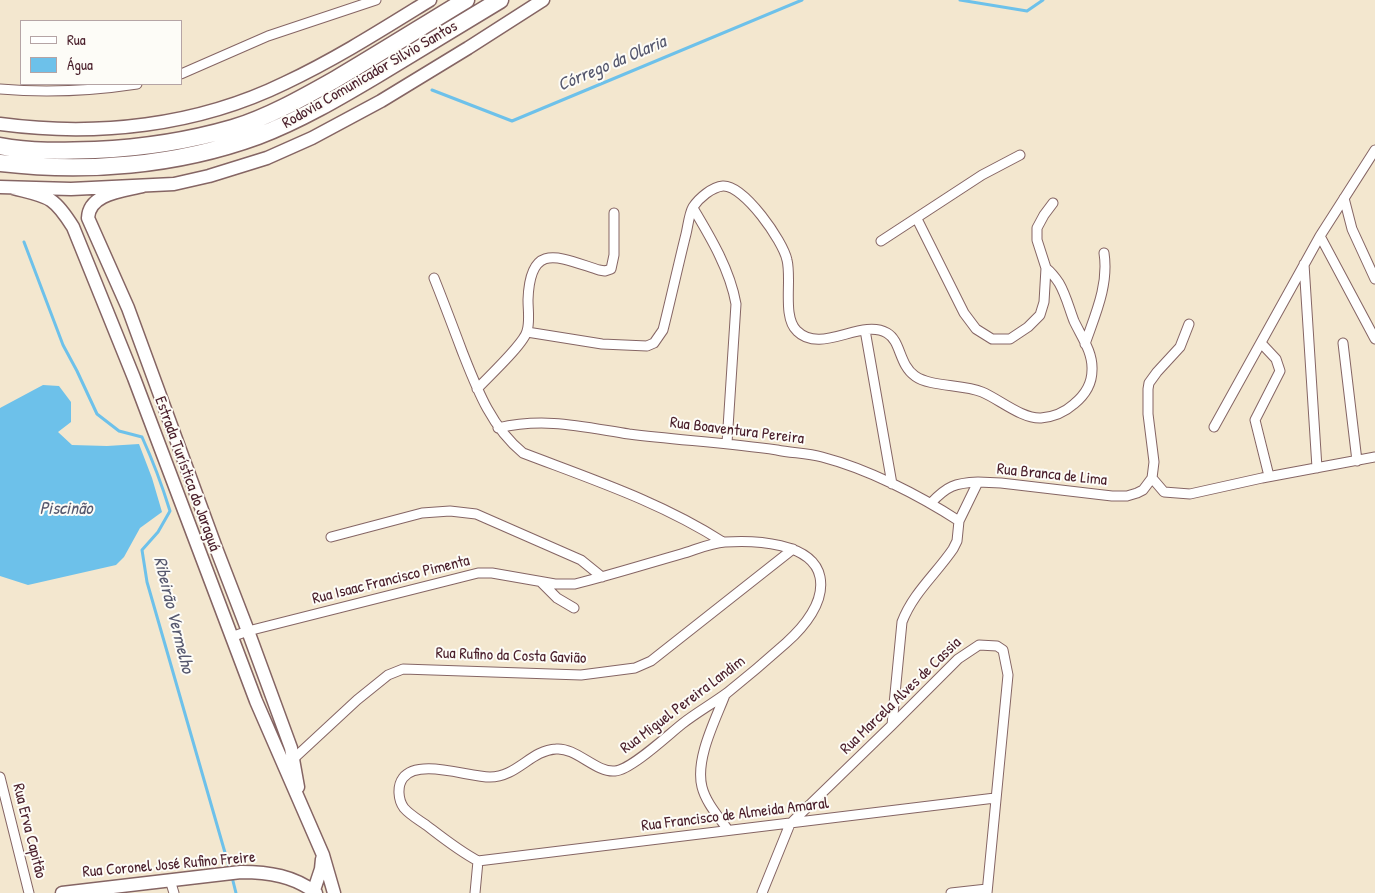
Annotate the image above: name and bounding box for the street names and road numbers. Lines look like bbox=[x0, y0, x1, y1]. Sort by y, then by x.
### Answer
street label: Rodovia Comunicador Silvio Santos bbox=[279, 17, 461, 133]
street label: Estrada Turística do Jaraguá bbox=[150, 394, 224, 554]
street label: Rua Boaventura Pereira bbox=[669, 413, 805, 449]
street label: Rua Branca de Lima bbox=[996, 460, 1108, 490]
street label: Rua Isaac Francisco Pimenta bbox=[310, 551, 472, 609]
street label: Rua Marcela Alves de Cassia bbox=[837, 633, 965, 759]
street label: Rua Rufino da Costa Gavião bbox=[435, 644, 587, 668]
street label: Rua Miguel Pereira Landim bbox=[617, 652, 749, 758]
street label: Rua Erva Capitão bbox=[8, 782, 50, 880]
street label: Rua Francisco de Almeida Amaral bbox=[640, 794, 830, 836]
street label: Rua Coronel José Rufino Freire bbox=[82, 848, 256, 882]

